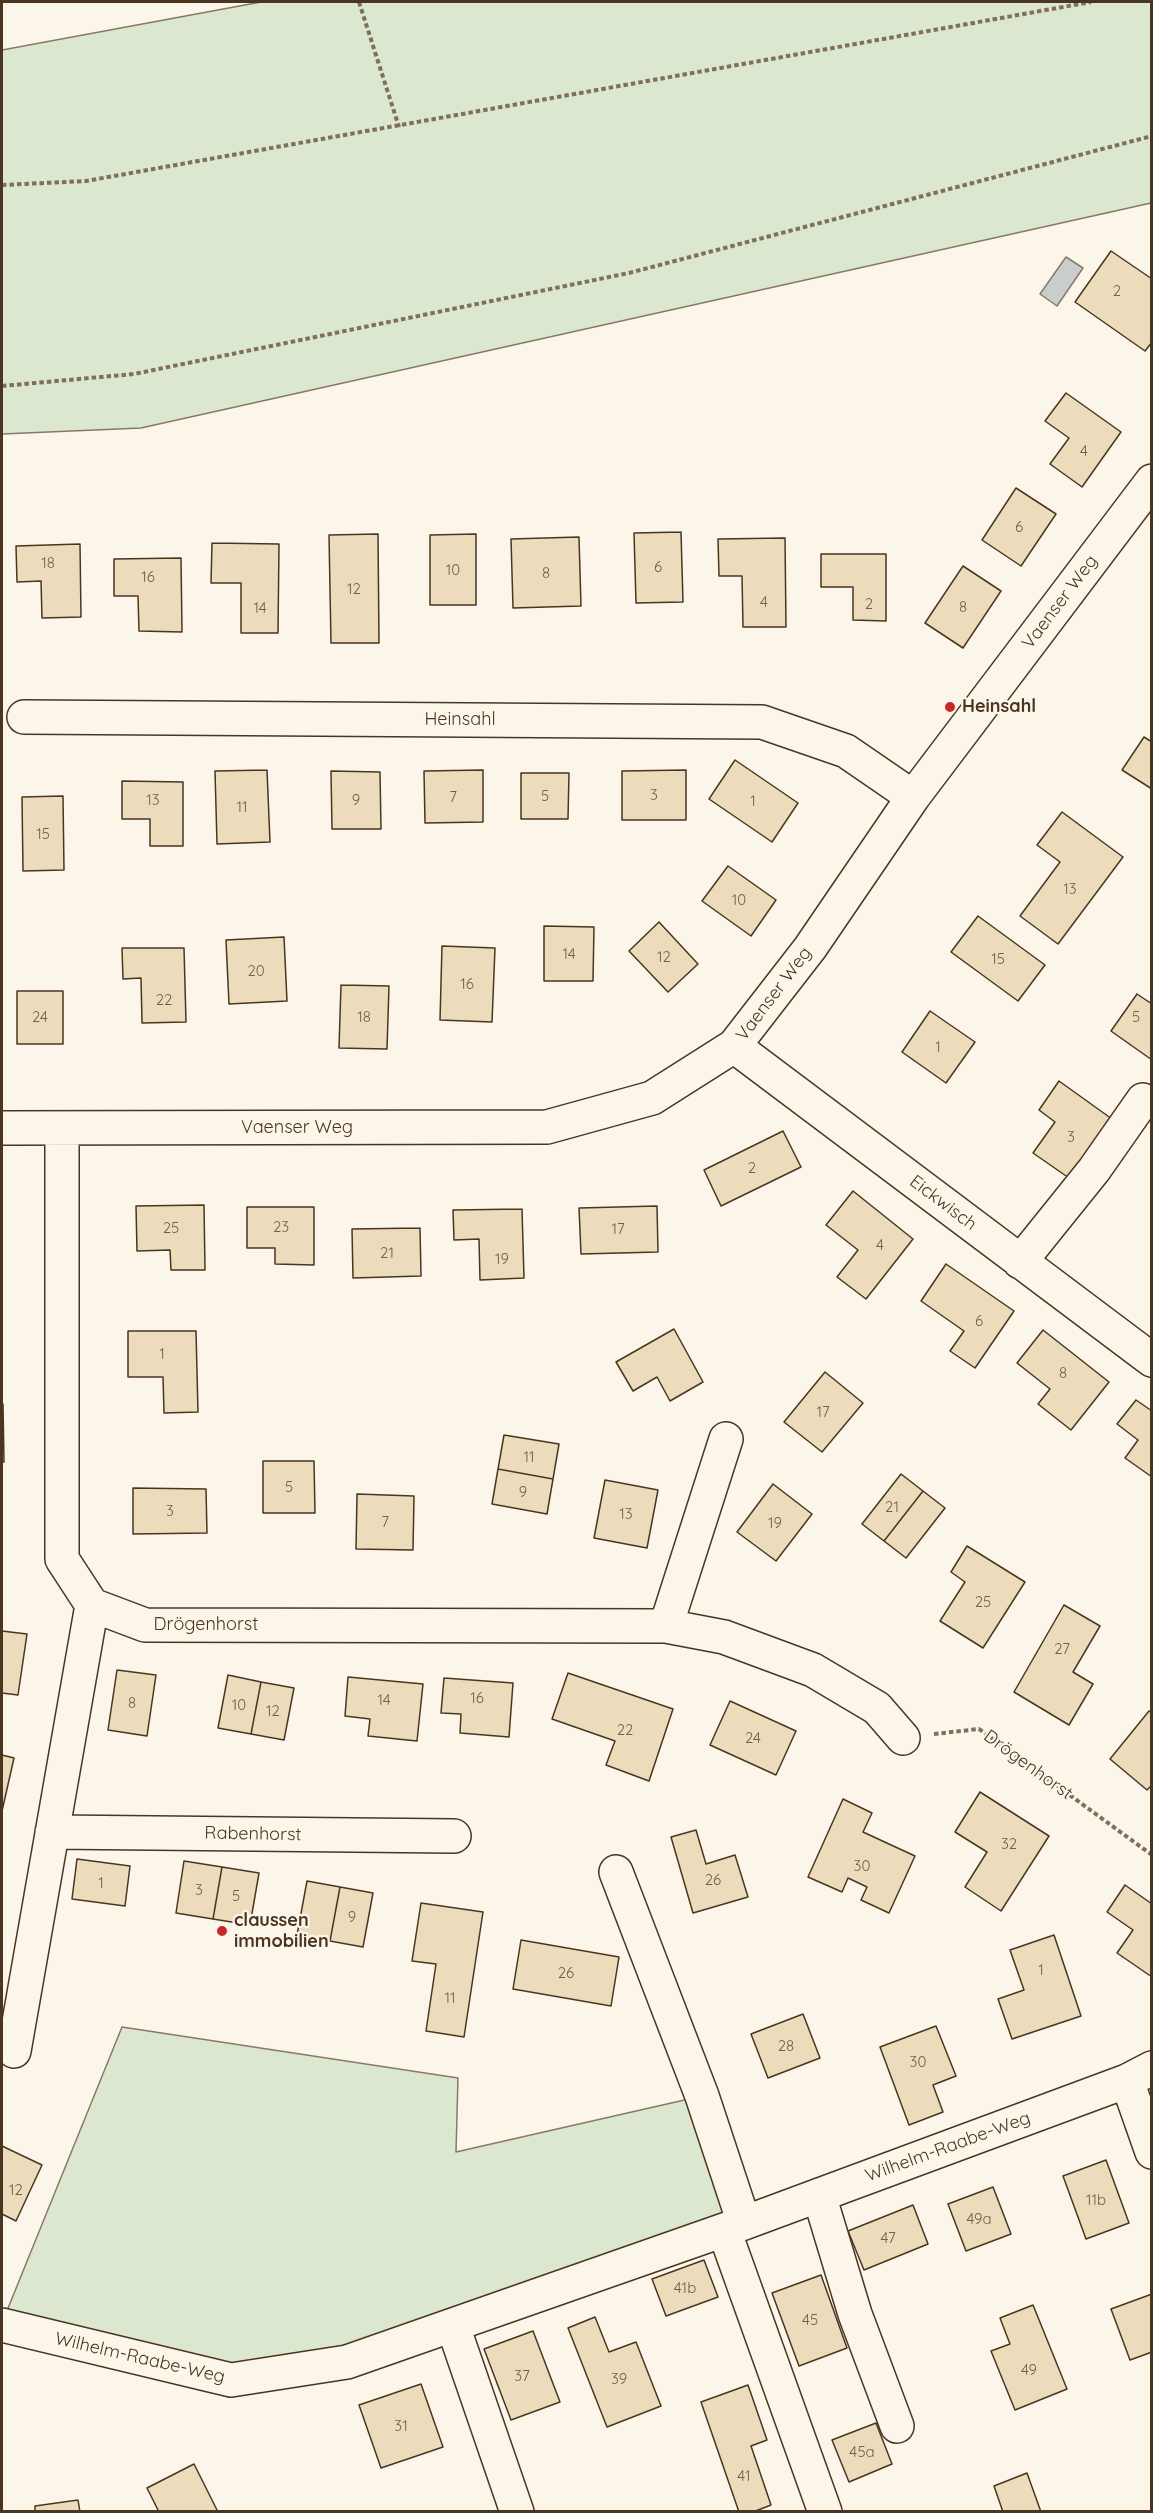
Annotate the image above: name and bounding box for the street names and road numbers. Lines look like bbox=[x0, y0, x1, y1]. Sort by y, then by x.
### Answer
street label: Vaenser Weg bbox=[1018, 551, 1102, 653]
street label: Heinsahl bbox=[424, 709, 496, 731]
street label: Vaenser Weg bbox=[732, 943, 816, 1045]
street label: Vaenser Weg bbox=[241, 1117, 353, 1139]
street label: Eickwisch bbox=[905, 1171, 981, 1235]
street label: Drögenhorst bbox=[154, 1614, 258, 1636]
street label: Drögenhorst bbox=[979, 1725, 1077, 1805]
street label: Rabenhorst bbox=[204, 1822, 302, 1846]
street label: Wilhelm-Raabe-Weg bbox=[863, 2107, 1033, 2187]
street label: Wilhelm-Raabe-Weg bbox=[53, 2328, 227, 2388]

